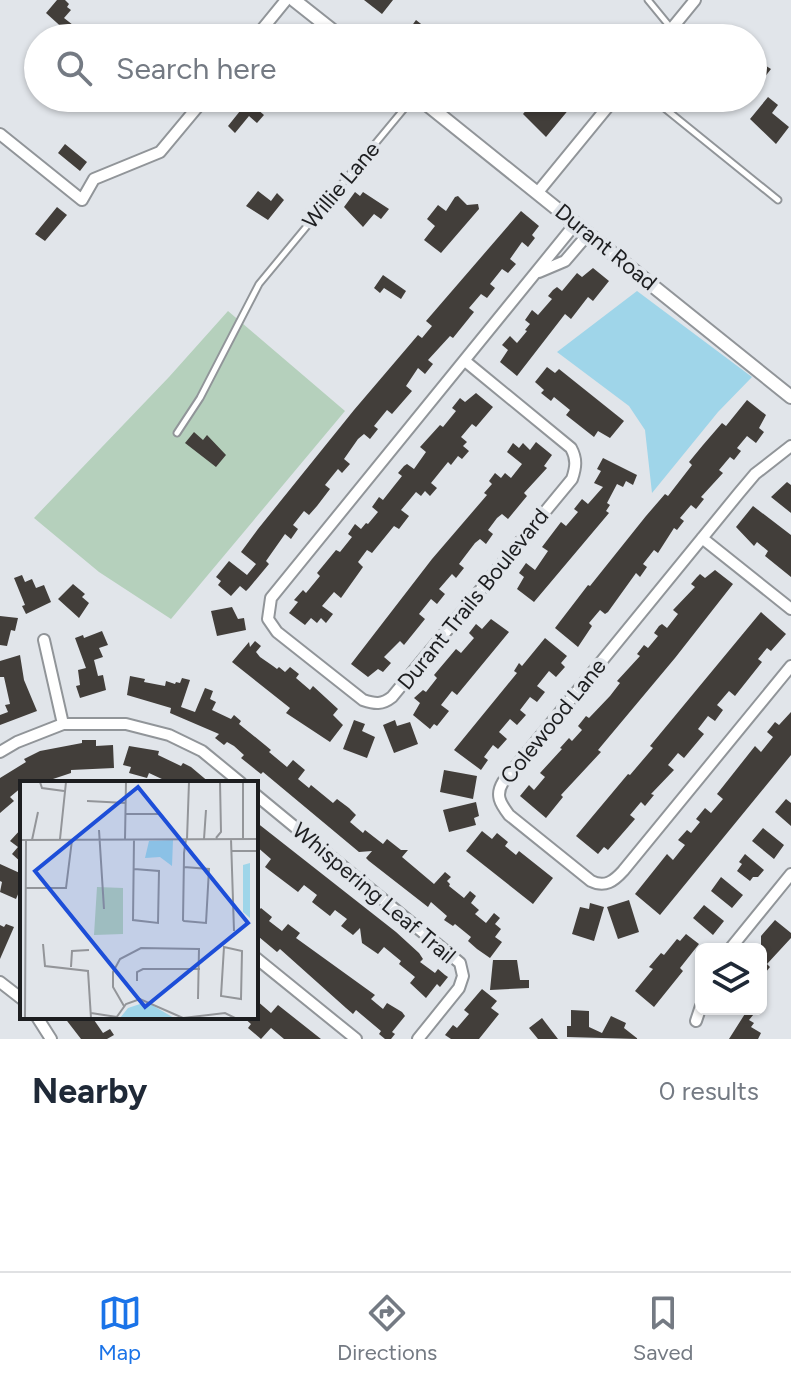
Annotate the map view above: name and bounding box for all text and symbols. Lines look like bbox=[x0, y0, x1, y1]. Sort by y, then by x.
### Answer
search box bbox=[24, 24, 767, 112]
icon: search bbox=[52, 46, 96, 90]
text: Search here bbox=[116, 50, 276, 87]
street label: Willie Lane bbox=[297, 136, 385, 234]
street label: Durant Road bbox=[550, 198, 662, 296]
street label: Durant Trails Boulevard bbox=[392, 503, 554, 695]
street label: Colewood Lane bbox=[494, 653, 612, 789]
inset map bbox=[20, 781, 258, 1019]
street label: Whispering Leaf Trail bbox=[287, 817, 461, 969]
map controls bbox=[695, 943, 767, 1015]
button: layers bbox=[695, 943, 767, 1015]
text: Nearby bbox=[32, 1071, 147, 1112]
text: 0 results bbox=[659, 1075, 759, 1107]
tab: Map bbox=[98, 1291, 142, 1366]
tab: Directions bbox=[337, 1291, 437, 1366]
tab: Saved bbox=[633, 1291, 693, 1366]

